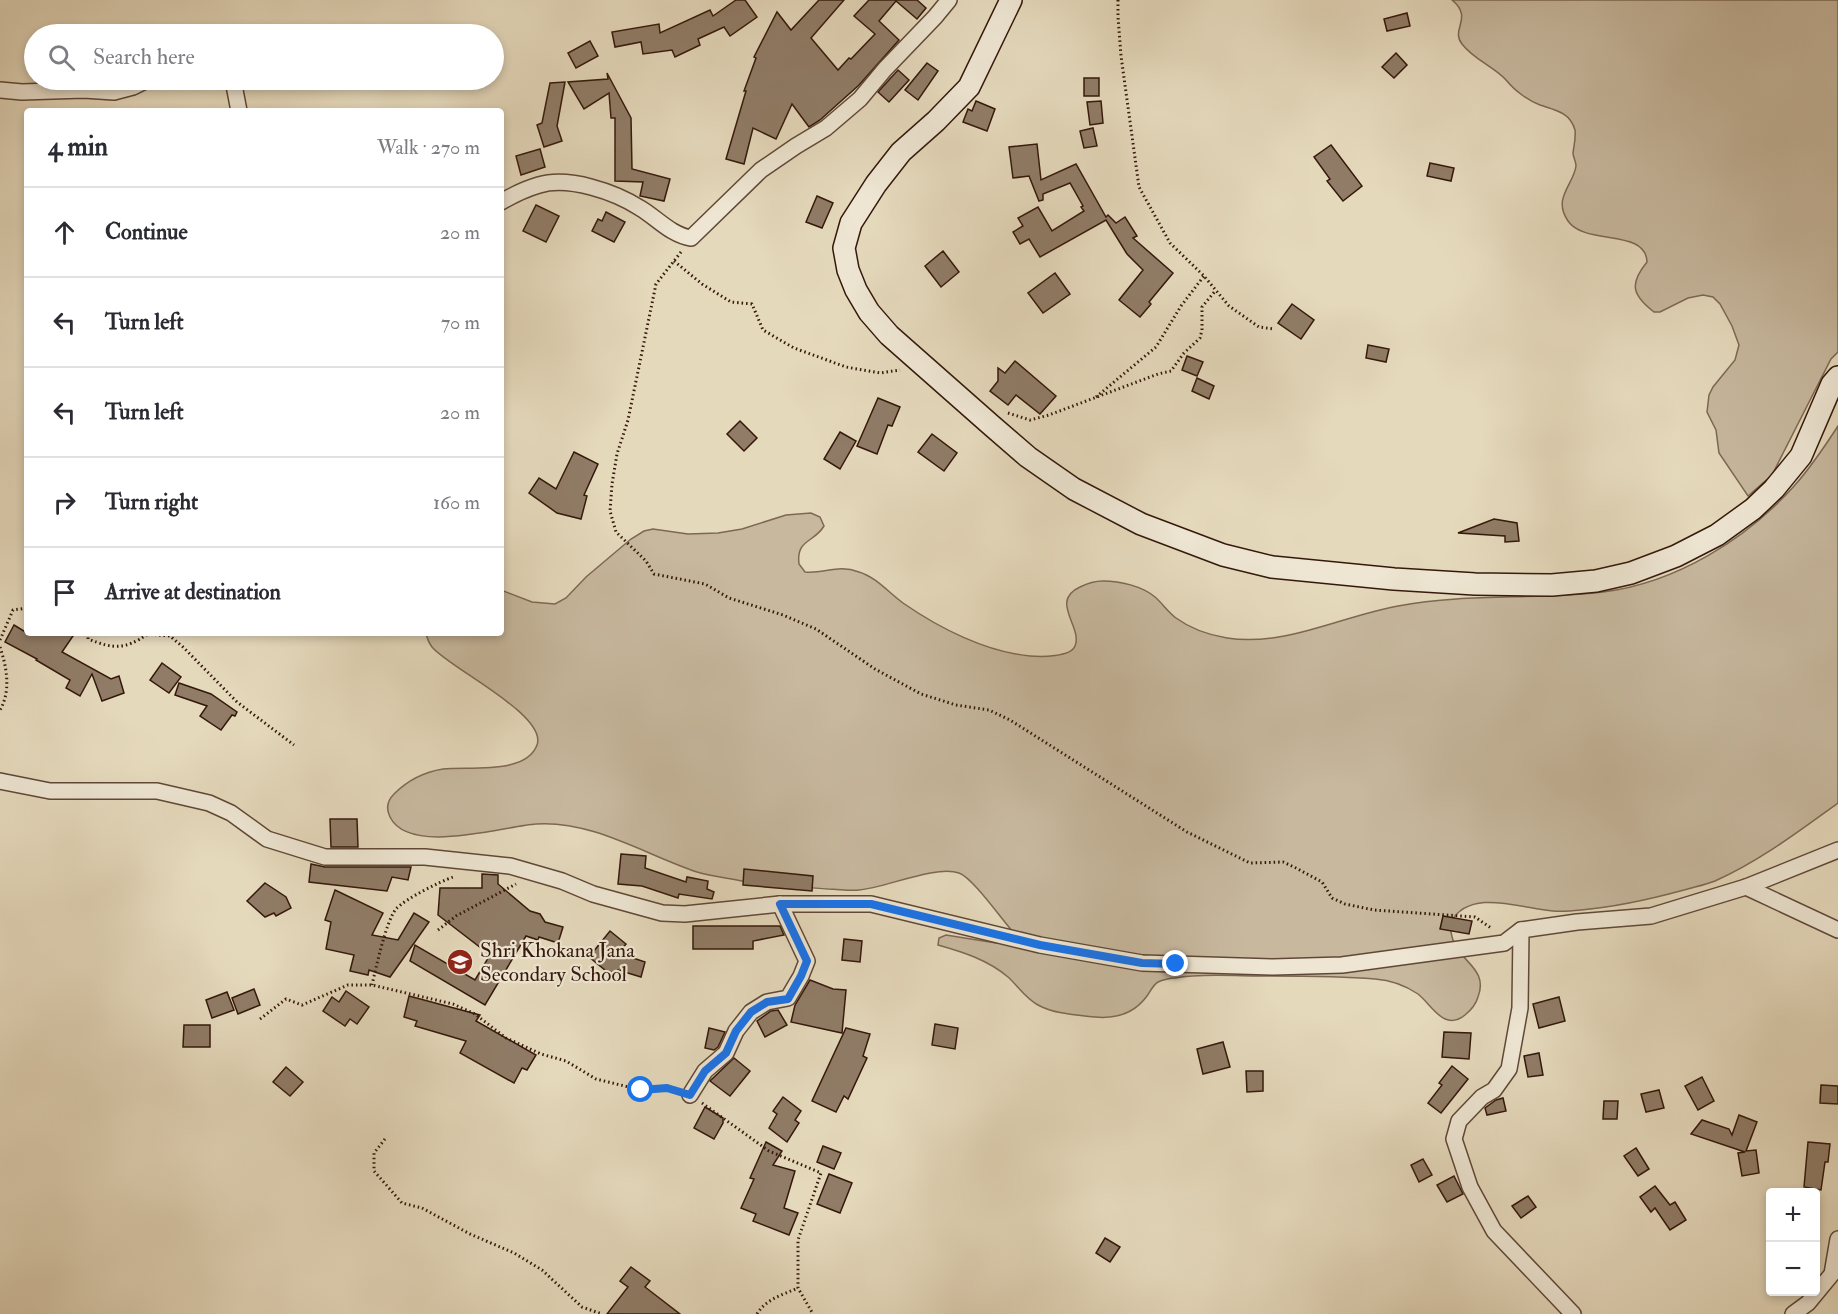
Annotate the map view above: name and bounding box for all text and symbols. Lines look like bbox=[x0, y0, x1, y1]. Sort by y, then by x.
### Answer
search box bbox=[24, 24, 504, 90]
icon: search bbox=[45, 41, 78, 74]
text: Search here bbox=[93, 43, 195, 71]
text: 4 min bbox=[48, 131, 108, 163]
text: Walk · 270 m bbox=[377, 135, 480, 160]
icon: ahead bbox=[48, 216, 81, 249]
text: Continue bbox=[105, 218, 188, 246]
text: 20 m bbox=[440, 220, 480, 245]
icon: left bbox=[48, 306, 81, 339]
text: Turn left bbox=[105, 308, 184, 336]
text: 70 m bbox=[441, 310, 480, 335]
icon: left bbox=[48, 396, 81, 429]
text: Turn left bbox=[105, 398, 184, 426]
text: 20 m bbox=[440, 400, 480, 425]
icon: right bbox=[48, 486, 81, 519]
text: Turn right bbox=[105, 488, 198, 516]
text: 160 m bbox=[433, 490, 480, 515]
icon: arrive bbox=[48, 576, 81, 609]
text: Arrive at destination bbox=[105, 578, 281, 606]
place label: Shri Khokana Jana Secondary School bbox=[480, 937, 635, 988]
school or university icon: Shri Khokana Jana Secondary School bbox=[445, 947, 475, 977]
route end bbox=[1162, 950, 1188, 976]
route start bbox=[627, 1076, 653, 1102]
map controls bbox=[1766, 1188, 1820, 1296]
button: + bbox=[1766, 1188, 1820, 1242]
button: − bbox=[1766, 1242, 1820, 1296]

